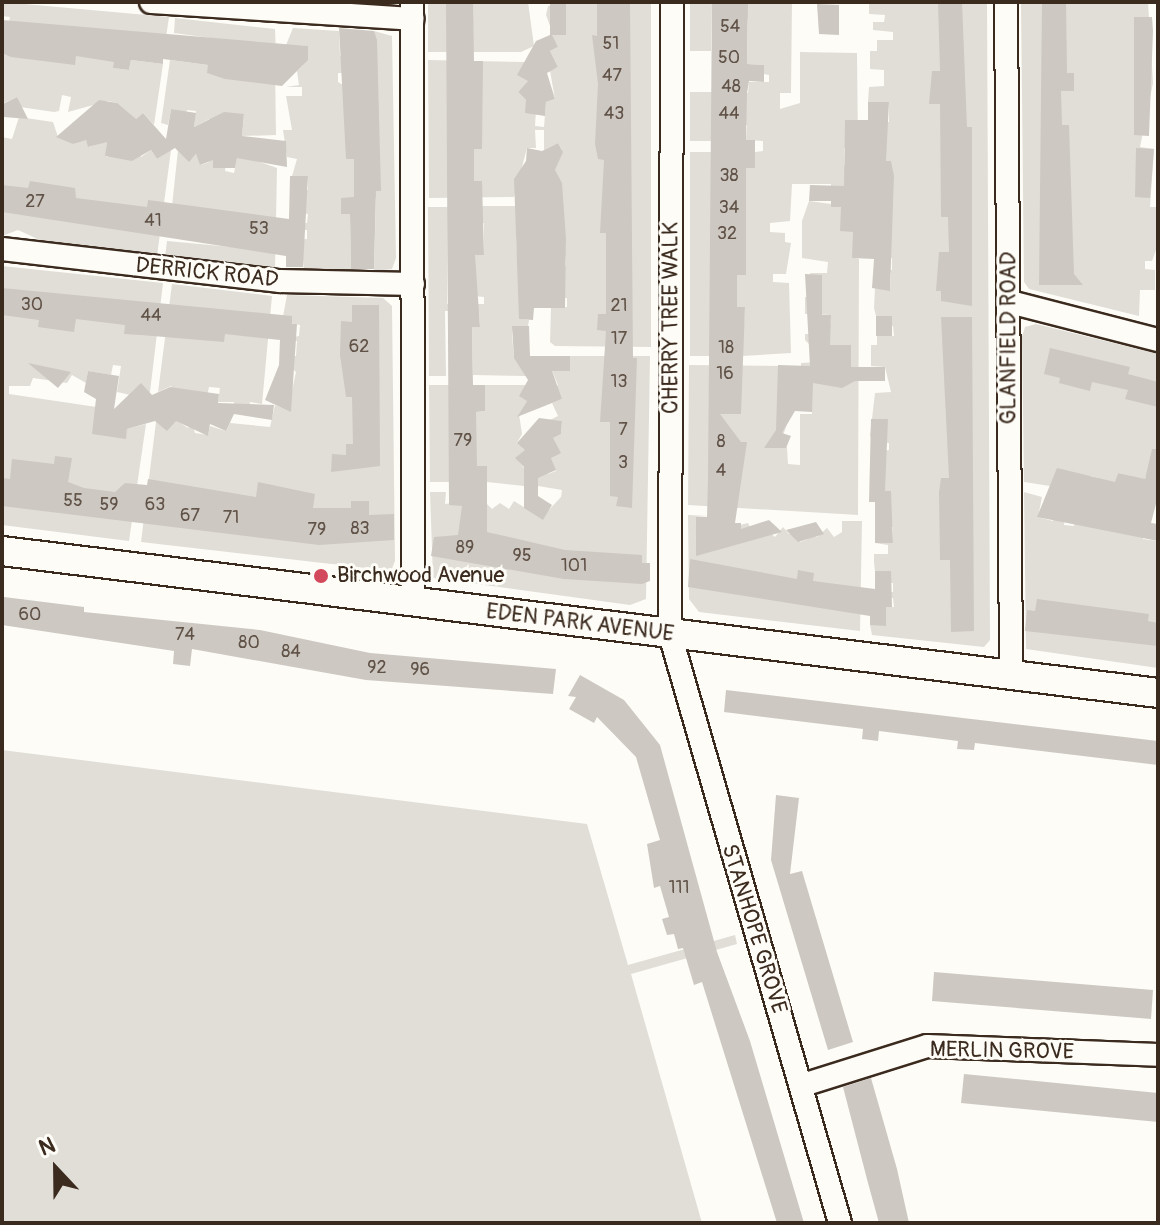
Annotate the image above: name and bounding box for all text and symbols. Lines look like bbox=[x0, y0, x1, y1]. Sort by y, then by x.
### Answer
house number: 54 bbox=[720, 16, 740, 38]
house number: 51 bbox=[603, 33, 619, 55]
house number: 50 bbox=[718, 47, 740, 69]
house number: 47 bbox=[602, 65, 622, 87]
house number: 48 bbox=[721, 76, 741, 98]
house number: 43 bbox=[604, 103, 624, 125]
house number: 44 bbox=[719, 103, 739, 125]
house number: 38 bbox=[719, 165, 739, 187]
house number: 27 bbox=[25, 191, 45, 213]
house number: 34 bbox=[719, 197, 739, 219]
house number: 41 bbox=[144, 210, 162, 232]
house number: 53 bbox=[249, 218, 269, 240]
street label: CHERRY TREE WALK bbox=[658, 222, 684, 414]
house number: 32 bbox=[717, 223, 737, 245]
street label: DERRICK ROAD bbox=[134, 252, 280, 294]
street label: GLANFIELD ROAD bbox=[996, 252, 1022, 424]
house number: 30 bbox=[21, 294, 43, 316]
house number: 21 bbox=[610, 295, 628, 317]
house number: 44 bbox=[141, 305, 161, 327]
house number: 17 bbox=[611, 328, 627, 350]
house number: 62 bbox=[349, 336, 369, 358]
house number: 18 bbox=[718, 337, 734, 359]
house number: 16 bbox=[716, 363, 734, 385]
house number: 13 bbox=[610, 371, 628, 393]
house number: 7 bbox=[618, 419, 628, 441]
house number: 79 bbox=[454, 430, 472, 452]
house number: 8 bbox=[716, 431, 726, 453]
house number: 3 bbox=[618, 452, 628, 474]
house number: 4 bbox=[716, 460, 726, 482]
house number: 55 bbox=[63, 490, 83, 512]
house number: 59 bbox=[99, 494, 119, 516]
house number: 63 bbox=[145, 494, 165, 516]
house number: 67 bbox=[180, 505, 200, 527]
house number: 71 bbox=[223, 507, 239, 529]
house number: 83 bbox=[350, 518, 370, 540]
house number: 79 bbox=[308, 519, 326, 541]
house number: 89 bbox=[456, 537, 474, 559]
house number: 95 bbox=[512, 545, 532, 567]
house number: 101 bbox=[561, 555, 587, 577]
place label: Birchwood Avenue bbox=[337, 563, 504, 589]
marker: Birchwood Avenue bbox=[312, 567, 330, 585]
street label: EDEN PARK AVENUE bbox=[485, 598, 675, 648]
house number: 60 bbox=[19, 604, 41, 626]
house number: 74 bbox=[175, 624, 195, 646]
house number: 80 bbox=[238, 632, 260, 654]
house number: 84 bbox=[281, 641, 301, 663]
house number: 92 bbox=[367, 657, 387, 679]
house number: 96 bbox=[410, 659, 430, 681]
street label: STANHOPE GROVE bbox=[716, 841, 792, 1017]
house number: 111 bbox=[668, 877, 690, 899]
street label: MERLIN GROVE bbox=[930, 1037, 1074, 1065]
north arrow bbox=[16, 1129, 96, 1209]
text: N bbox=[35, 1131, 59, 1163]

